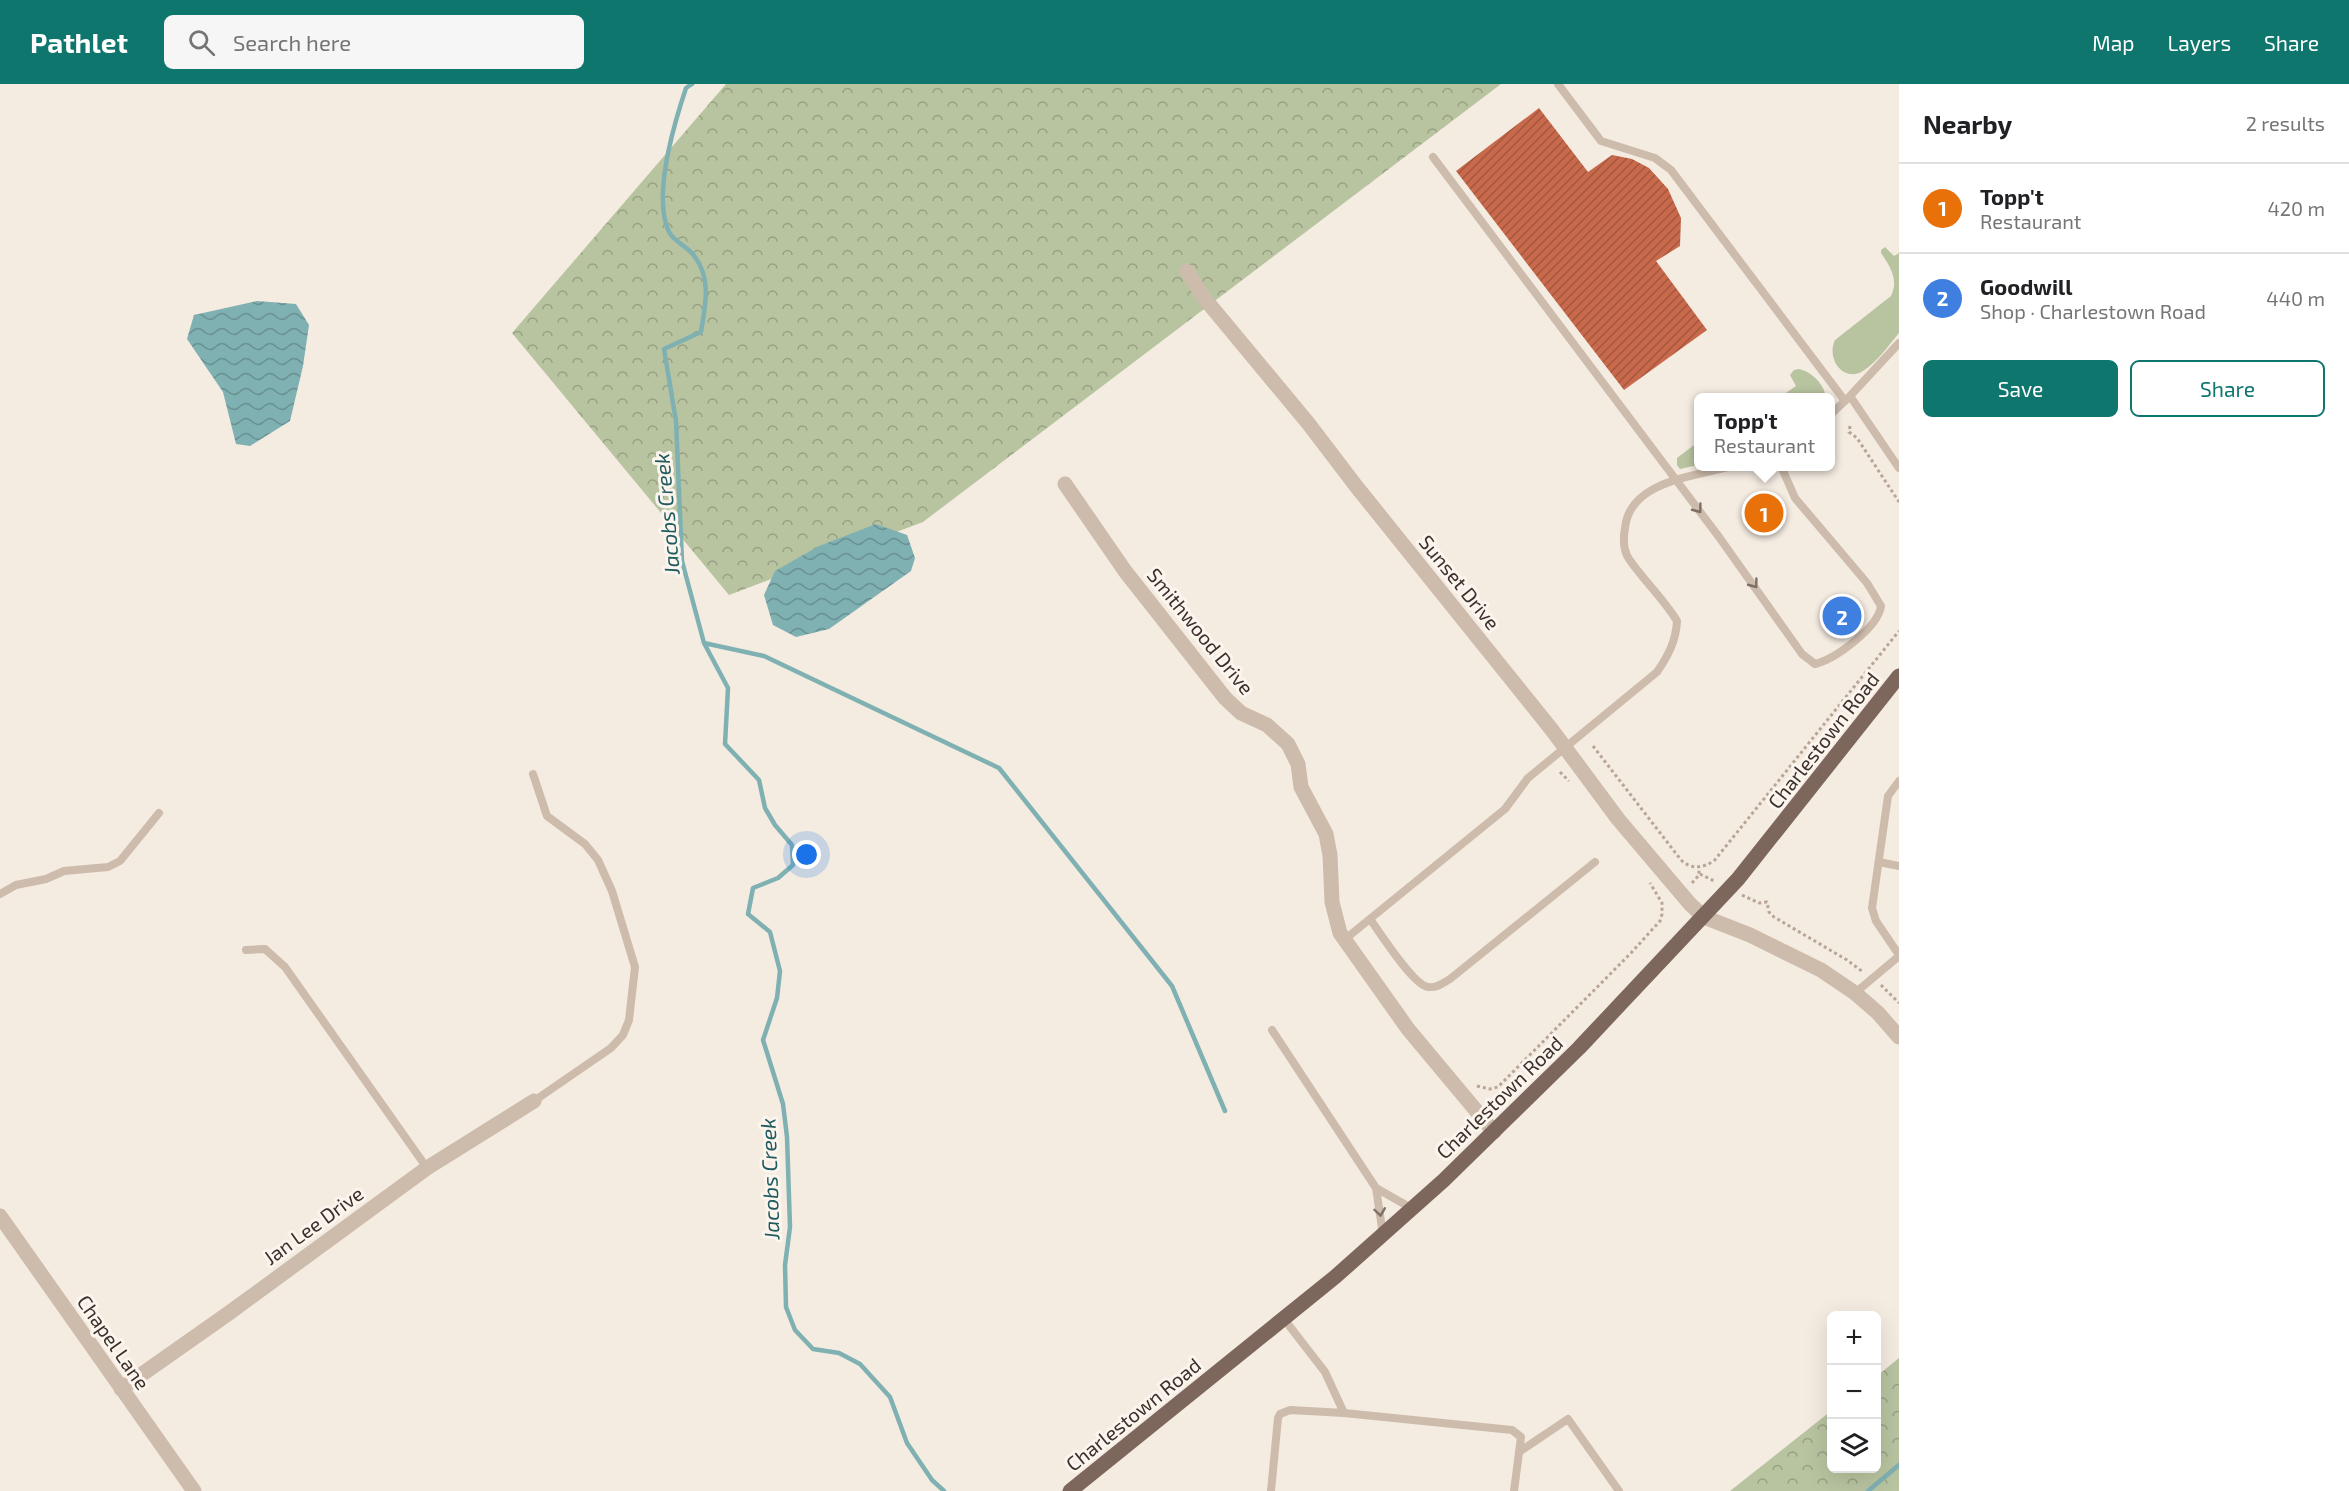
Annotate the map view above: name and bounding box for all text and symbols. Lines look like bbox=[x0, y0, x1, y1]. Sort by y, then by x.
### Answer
search box bbox=[164, 15, 584, 69]
text: Pathlet bbox=[30, 25, 128, 59]
icon: search bbox=[185, 26, 218, 59]
text: Search here bbox=[233, 29, 351, 55]
text: Map bbox=[2092, 30, 2134, 55]
text: Layers bbox=[2167, 30, 2231, 55]
text: Share bbox=[2264, 30, 2319, 55]
text: Nearby bbox=[1923, 108, 2012, 139]
text: 2 results bbox=[2246, 111, 2325, 135]
text: Topp't bbox=[1980, 183, 2044, 209]
text: 1 bbox=[1938, 196, 1947, 220]
text: 420 m bbox=[2267, 196, 2325, 220]
text: Restaurant bbox=[1980, 209, 2081, 233]
text: Goodwill bbox=[1980, 273, 2073, 299]
text: 2 bbox=[1937, 286, 1948, 310]
text: 440 m bbox=[2266, 286, 2325, 310]
text: Shop · Charlestown Road bbox=[1980, 299, 2206, 323]
button: Save bbox=[1923, 360, 2118, 417]
button: Share bbox=[2130, 360, 2325, 417]
popup bbox=[1694, 393, 1835, 471]
text: Topp't bbox=[1714, 407, 1778, 433]
text: Restaurant bbox=[1714, 433, 1815, 457]
water label: Jacobs Creek bbox=[648, 452, 684, 577]
pin: 1 bbox=[1744, 490, 1784, 536]
one-way arrow bbox=[1690, 502, 1701, 513]
street label: Sunset Drive bbox=[1415, 530, 1505, 634]
street label: Smithwood Drive bbox=[1143, 563, 1259, 699]
one-way arrow bbox=[1746, 577, 1757, 588]
pin: 2 bbox=[1822, 594, 1862, 638]
street label: Charlestown Road bbox=[1762, 667, 1884, 813]
your location bbox=[792, 840, 821, 869]
street label: Charlestown Road bbox=[1431, 1031, 1567, 1163]
water label: Jacobs Creek bbox=[754, 1118, 784, 1241]
street label: Jan Lee Drive bbox=[258, 1181, 368, 1269]
one-way arrow bbox=[1373, 1207, 1385, 1216]
street label: Chapel Lane bbox=[73, 1290, 155, 1394]
map controls bbox=[1827, 1311, 1881, 1473]
button: + bbox=[1827, 1311, 1881, 1365]
street label: Charlestown Road bbox=[1061, 1352, 1205, 1476]
button: − bbox=[1827, 1365, 1881, 1419]
button: layers bbox=[1827, 1419, 1881, 1473]

